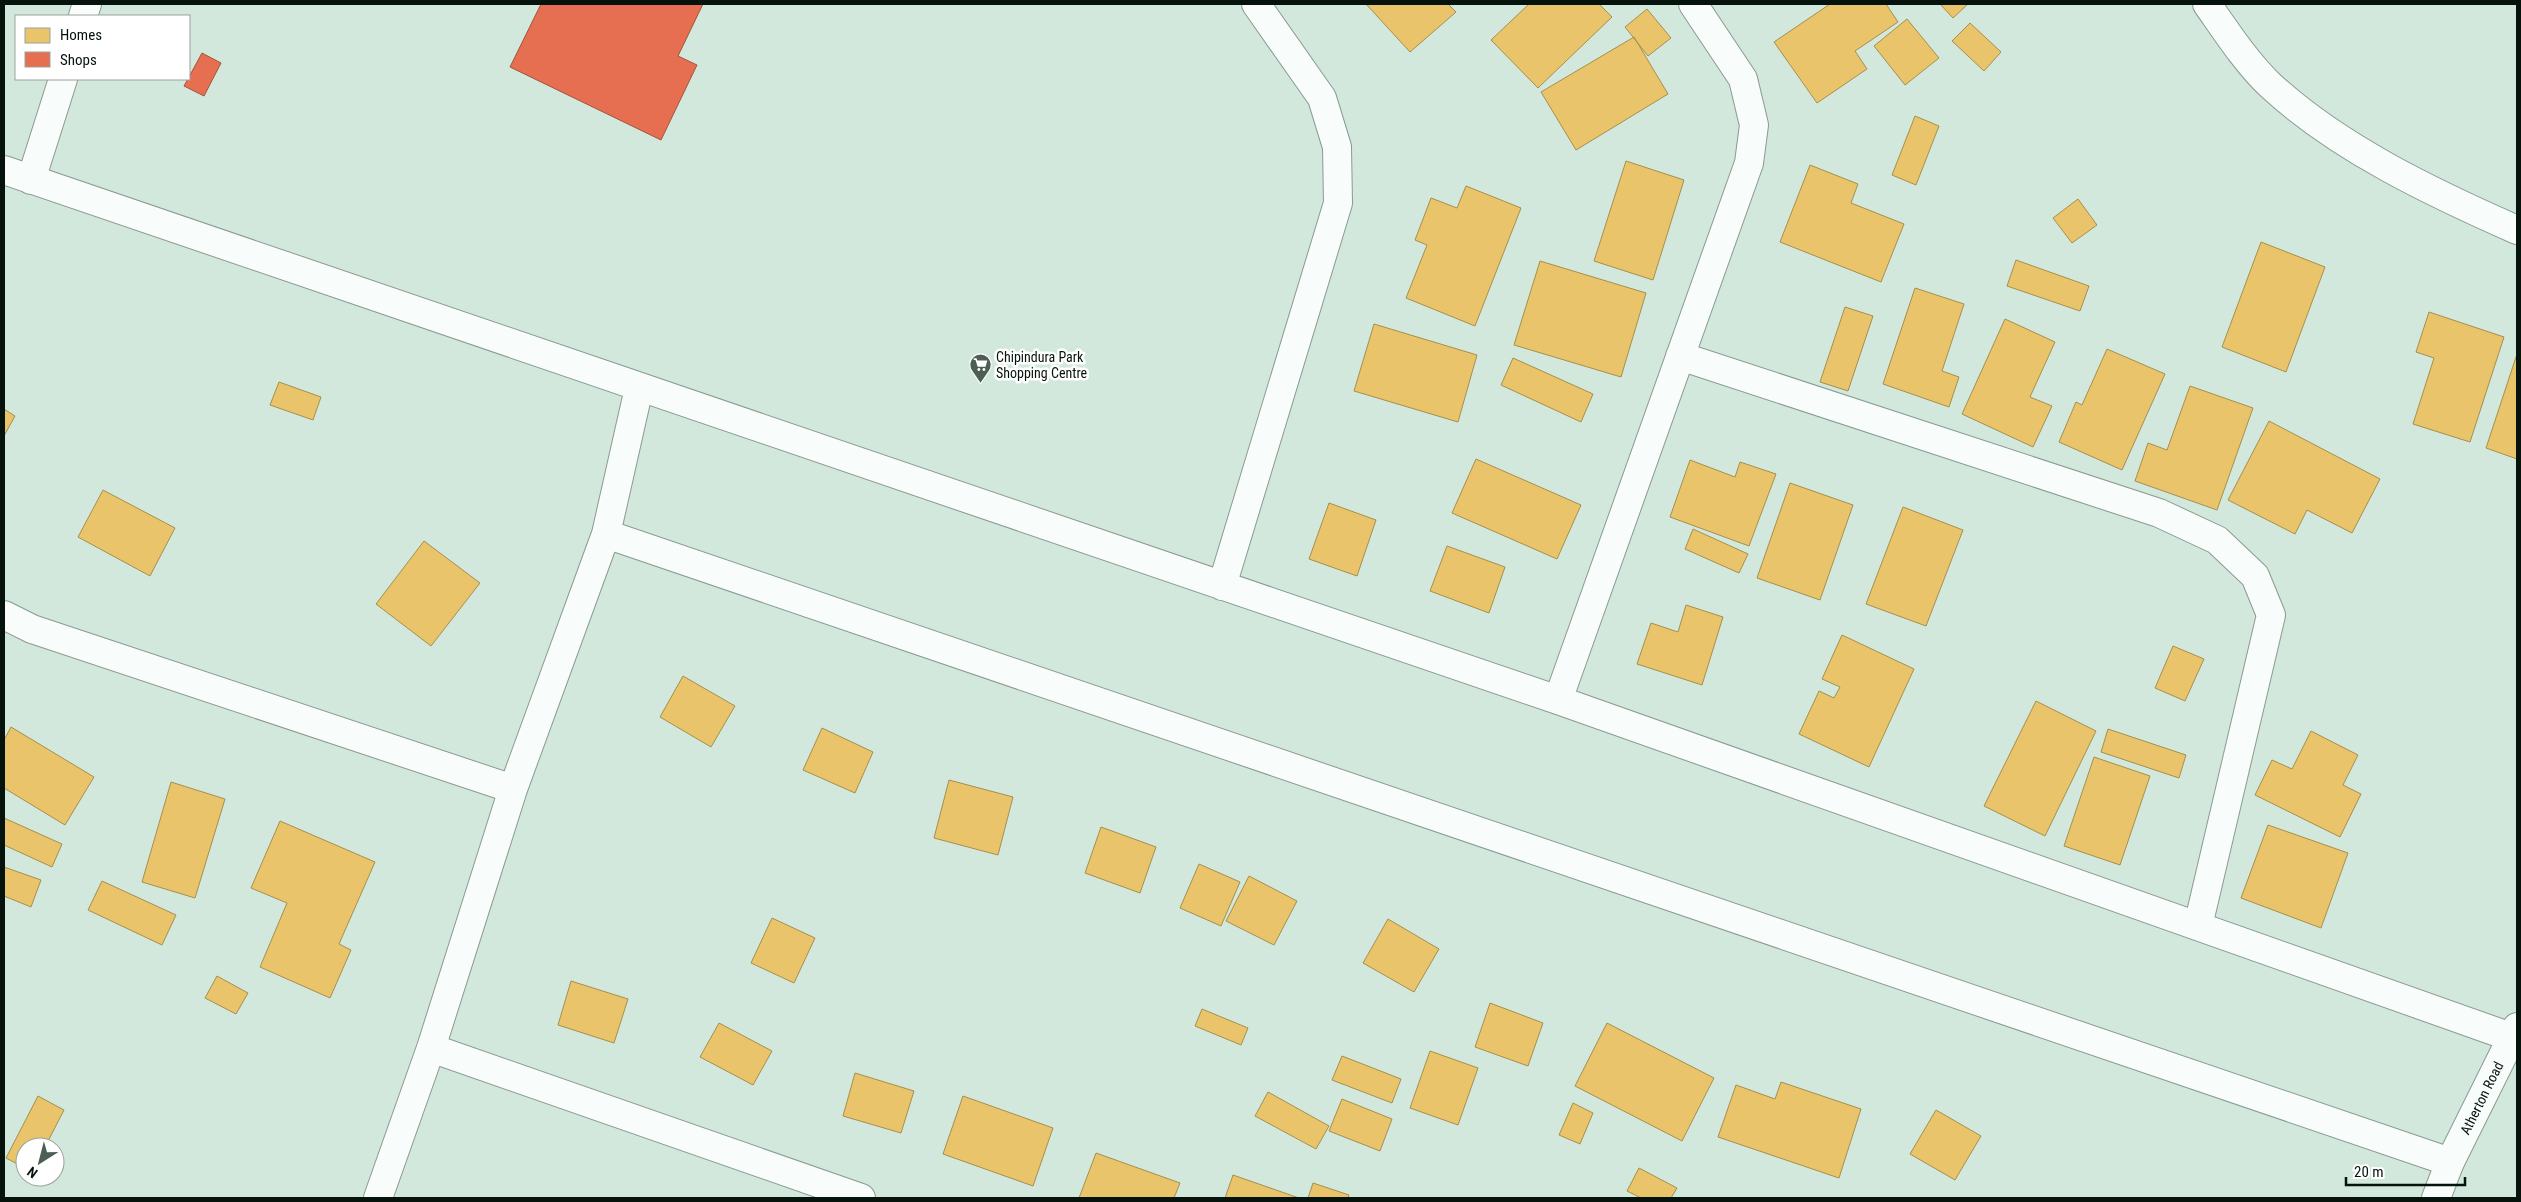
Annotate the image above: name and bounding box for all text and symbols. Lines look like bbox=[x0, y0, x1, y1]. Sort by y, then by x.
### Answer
legend bbox=[15, 15, 190, 80]
text: Homes bbox=[60, 26, 102, 44]
text: Shops bbox=[60, 51, 97, 69]
place label: Chipindura Park Shopping Centre bbox=[996, 349, 1088, 381]
supermarket icon: Chipindura Park Shopping Centre bbox=[968, 353, 992, 384]
street label: Atherton Road bbox=[2457, 1059, 2507, 1137]
north arrow bbox=[15, 1137, 65, 1187]
scale bar bbox=[2346, 1154, 2465, 1186]
text: 20 m bbox=[2354, 1163, 2384, 1181]
text: N bbox=[24, 1164, 41, 1182]

